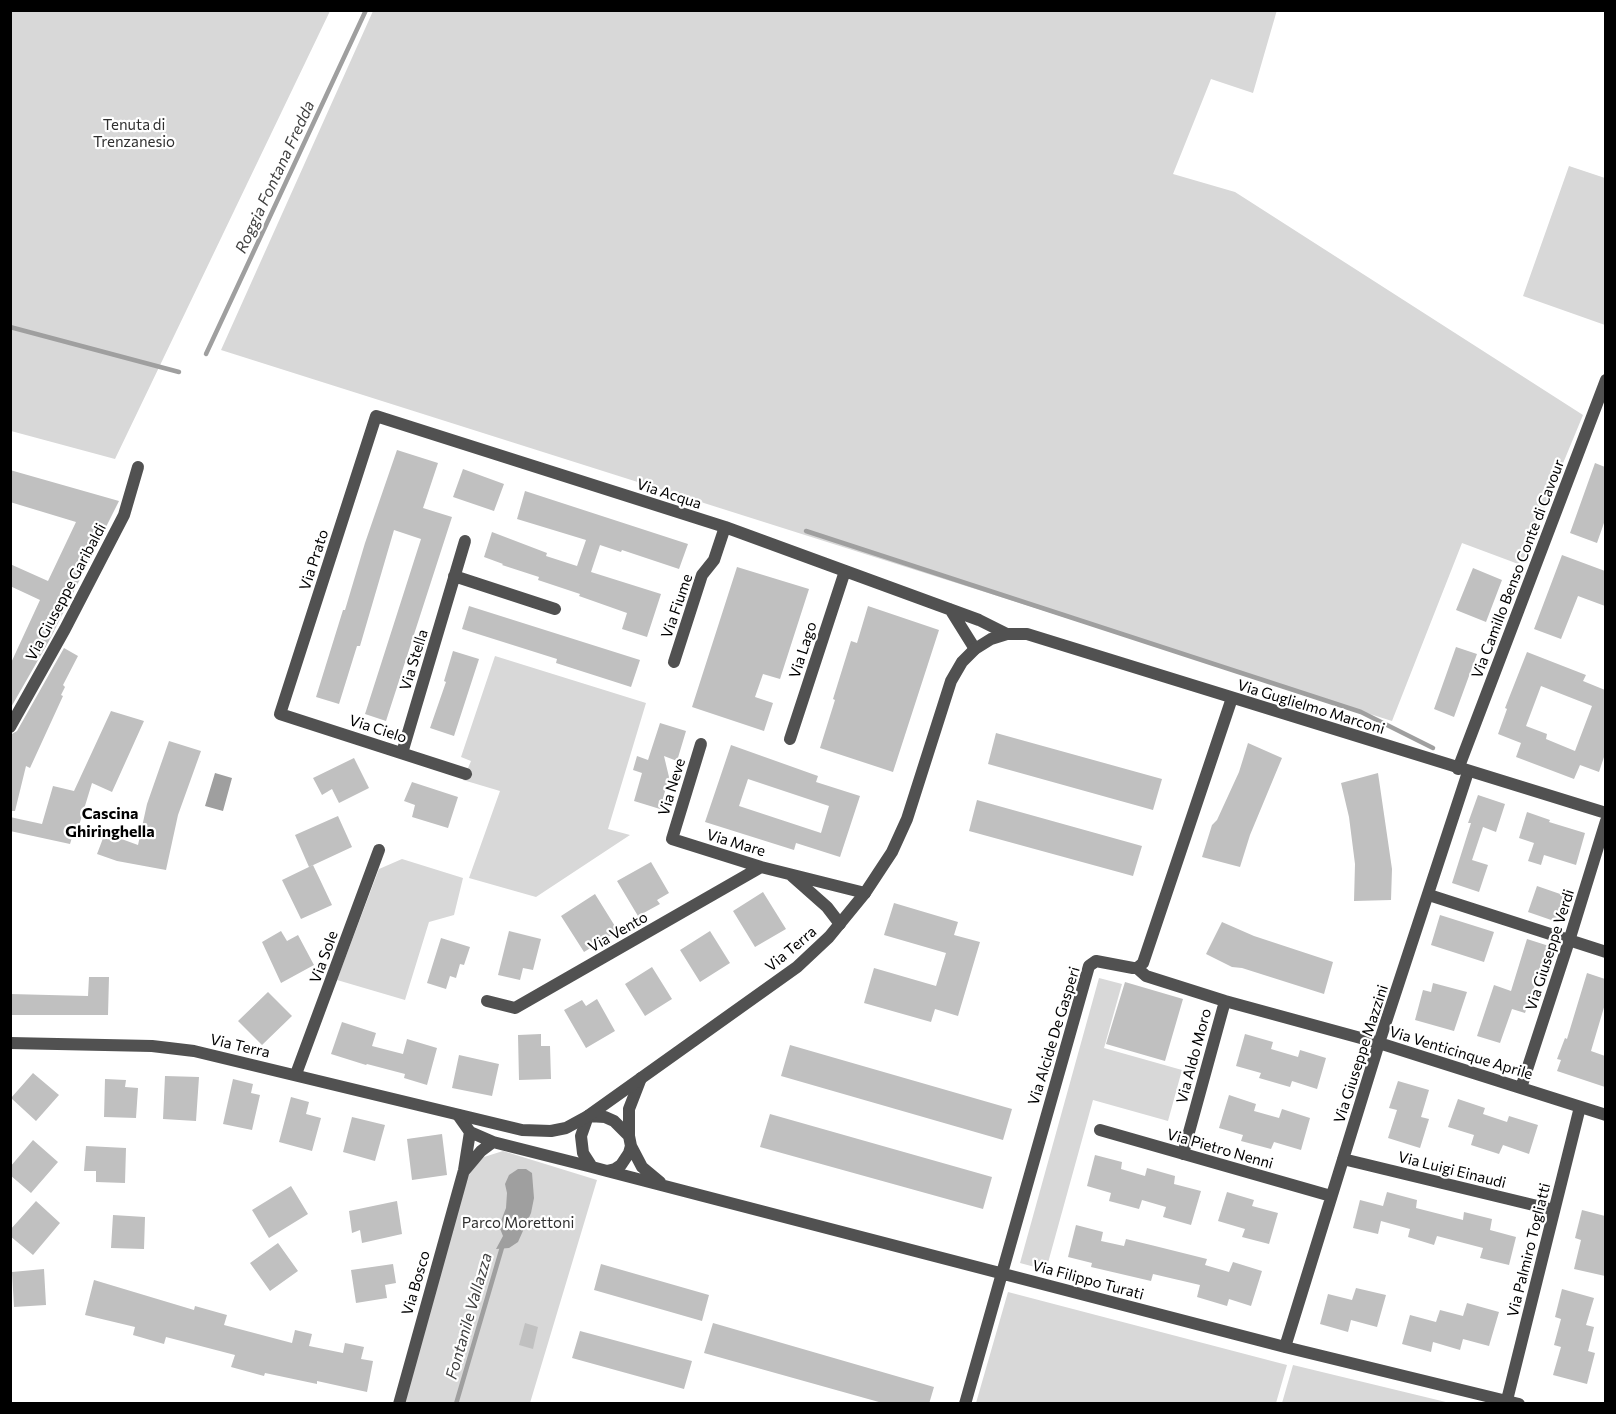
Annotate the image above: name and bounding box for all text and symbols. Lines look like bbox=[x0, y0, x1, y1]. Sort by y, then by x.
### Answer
water label: Roggia Fontana Fredda bbox=[231, 98, 319, 256]
park label: Tenuta di Trenzanesio bbox=[93, 116, 175, 151]
street label: Via Camillo Benso Conte di Cavour bbox=[1468, 457, 1568, 681]
street label: Via Acqua bbox=[634, 475, 704, 513]
street label: Via Giuseppe Garibaldi bbox=[22, 520, 110, 664]
street label: Via Prato bbox=[296, 527, 332, 593]
street label: Via Fiume bbox=[658, 572, 696, 640]
street label: Via Lago bbox=[785, 620, 821, 680]
street label: Via Stella bbox=[396, 627, 432, 693]
street label: Via Guglielmo Marconi bbox=[1235, 676, 1387, 738]
street label: Via Cielo bbox=[347, 711, 409, 747]
street label: Via Neve bbox=[655, 756, 689, 818]
district label: Cascina Ghiringhella bbox=[65, 804, 155, 842]
street label: Via Mare bbox=[704, 826, 768, 860]
street label: Via Giuseppe Verdi bbox=[1522, 887, 1578, 1013]
street label: Via Vento bbox=[585, 908, 651, 956]
street label: Via Terra bbox=[762, 923, 820, 975]
street label: Via Sole bbox=[306, 928, 342, 986]
street label: Via Alcide De Gasperi bbox=[1024, 965, 1084, 1107]
street label: Via Giuseppe Mazzini bbox=[1330, 982, 1392, 1126]
street label: Via Aldo Moro bbox=[1173, 1007, 1215, 1105]
street label: Via Venticinque Aprile bbox=[1387, 1023, 1535, 1083]
street label: Via Terra bbox=[208, 1030, 272, 1062]
street label: Via Pietro Nenni bbox=[1165, 1125, 1275, 1173]
street label: Via Luigi Einaudi bbox=[1396, 1148, 1508, 1192]
street label: Via Palmiro Togliatti bbox=[1504, 1181, 1554, 1319]
park label: Parco Morettoni bbox=[462, 1214, 574, 1232]
street label: Via Bosco bbox=[398, 1249, 434, 1317]
water label: Fontanile Vallazza bbox=[442, 1251, 496, 1381]
street label: Via Filippo Turati bbox=[1030, 1256, 1146, 1304]

